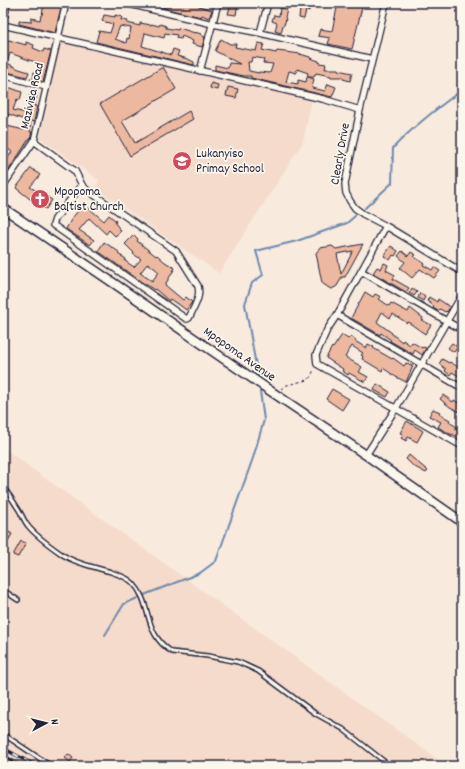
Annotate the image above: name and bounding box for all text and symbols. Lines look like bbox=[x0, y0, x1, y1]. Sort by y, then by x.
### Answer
street label: Mazivisa Road bbox=[16, 61, 50, 131]
street label: Clearly Drive bbox=[326, 121, 356, 186]
place label: Lukanyiso Primay School bbox=[196, 145, 264, 179]
school or university icon: Lukanyiso Primay School bbox=[171, 150, 193, 172]
place label: Mpopoma Ba[tist Church bbox=[54, 183, 124, 217]
church icon: Mpopoma Ba[tist Church bbox=[29, 188, 51, 210]
street label: Mpopoma Avenue bbox=[199, 323, 279, 387]
north arrow bbox=[26, 703, 66, 743]
text: N bbox=[46, 718, 62, 726]

